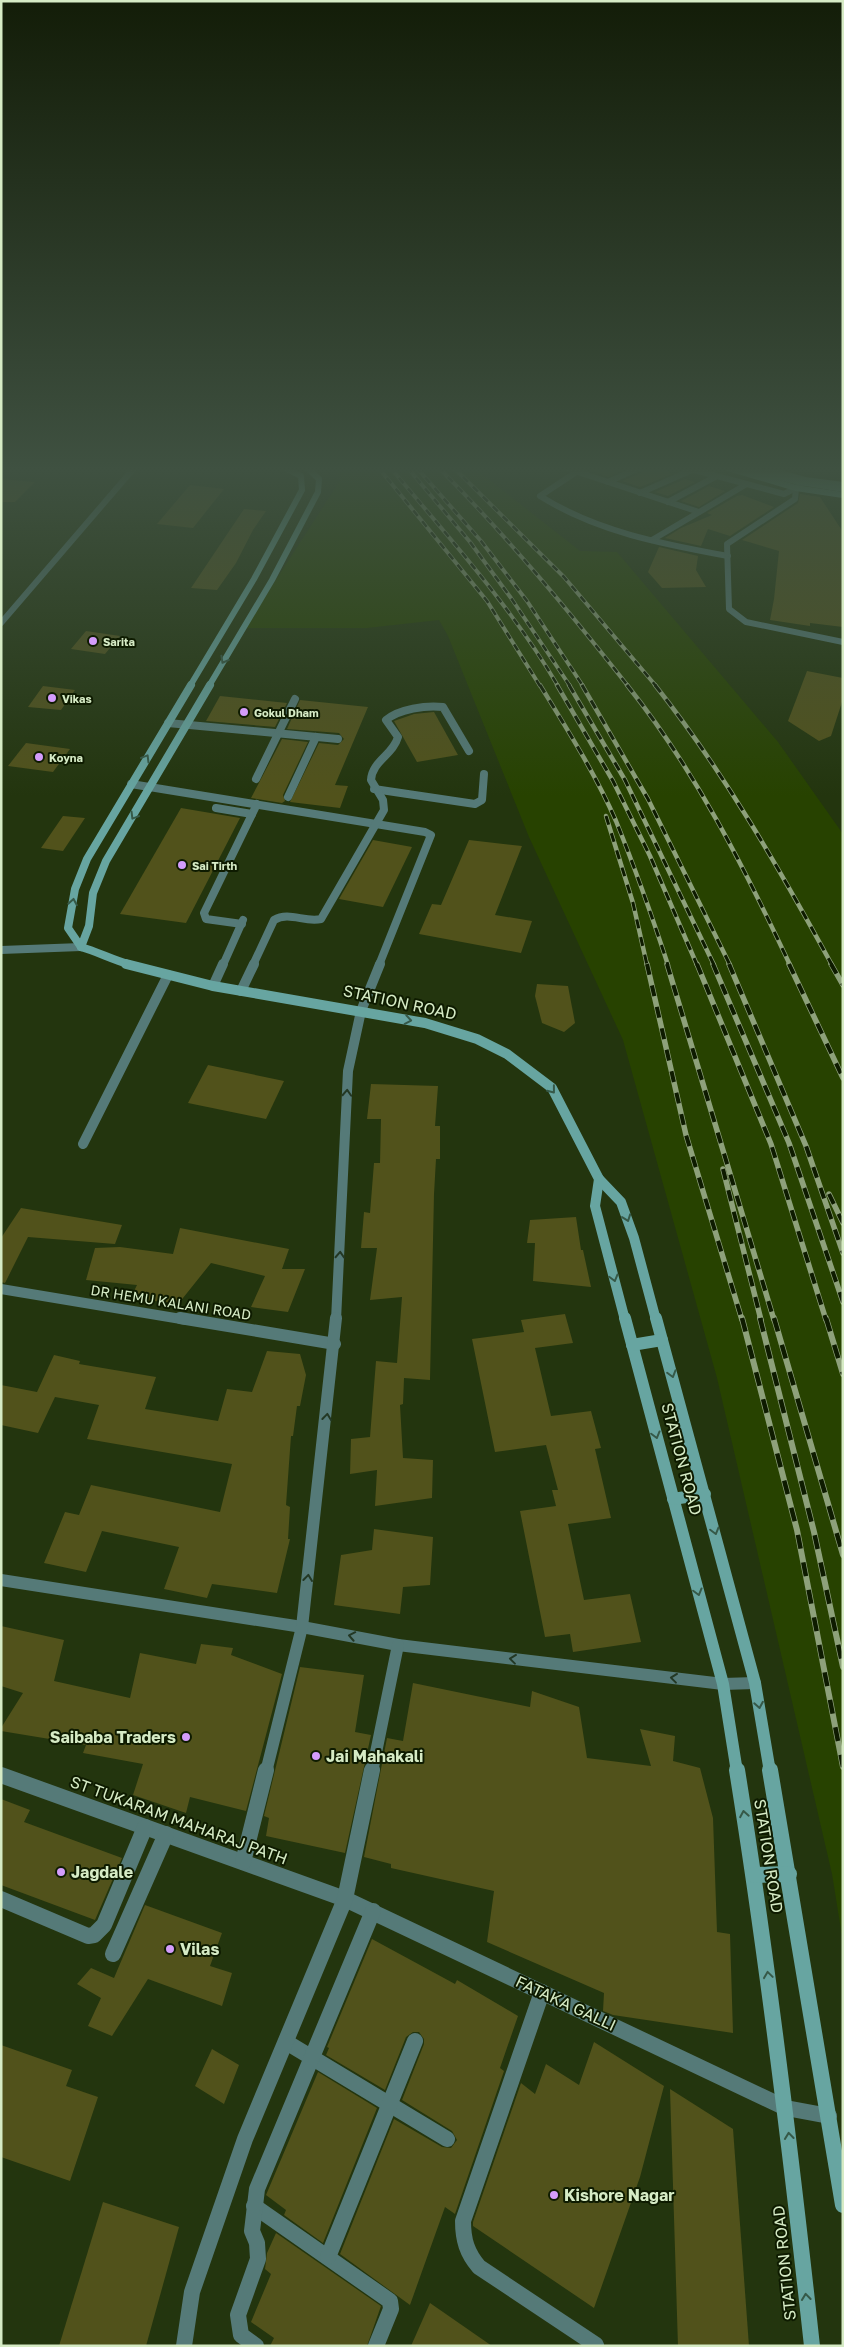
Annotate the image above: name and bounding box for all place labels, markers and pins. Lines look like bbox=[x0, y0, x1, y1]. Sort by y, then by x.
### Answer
marker: Sarita bbox=[87, 635, 99, 647]
place label: Sarita bbox=[103, 635, 135, 648]
marker: Vikas bbox=[46, 692, 58, 704]
place label: Vikas bbox=[62, 692, 92, 705]
marker: Gokul Dham bbox=[238, 706, 250, 718]
place label: Gokul Dham bbox=[254, 706, 319, 719]
marker: Koyna bbox=[33, 751, 45, 763]
place label: Koyna bbox=[49, 751, 83, 764]
marker: Sai Tirth bbox=[176, 859, 188, 871]
place label: Sai Tirth bbox=[192, 859, 238, 872]
place label: Saibaba Traders bbox=[50, 1727, 176, 1747]
marker: Saibaba Traders bbox=[180, 1731, 192, 1743]
place label: Jai Mahakali bbox=[326, 1746, 423, 1766]
marker: Jai Mahakali bbox=[310, 1750, 322, 1762]
place label: Jagdale bbox=[71, 1862, 133, 1882]
marker: Jagdale bbox=[55, 1866, 67, 1878]
place label: Vilas bbox=[180, 1939, 219, 1959]
marker: Vilas bbox=[164, 1943, 176, 1955]
place label: Kishore Nagar bbox=[564, 2185, 674, 2205]
marker: Kishore Nagar bbox=[548, 2189, 560, 2201]

